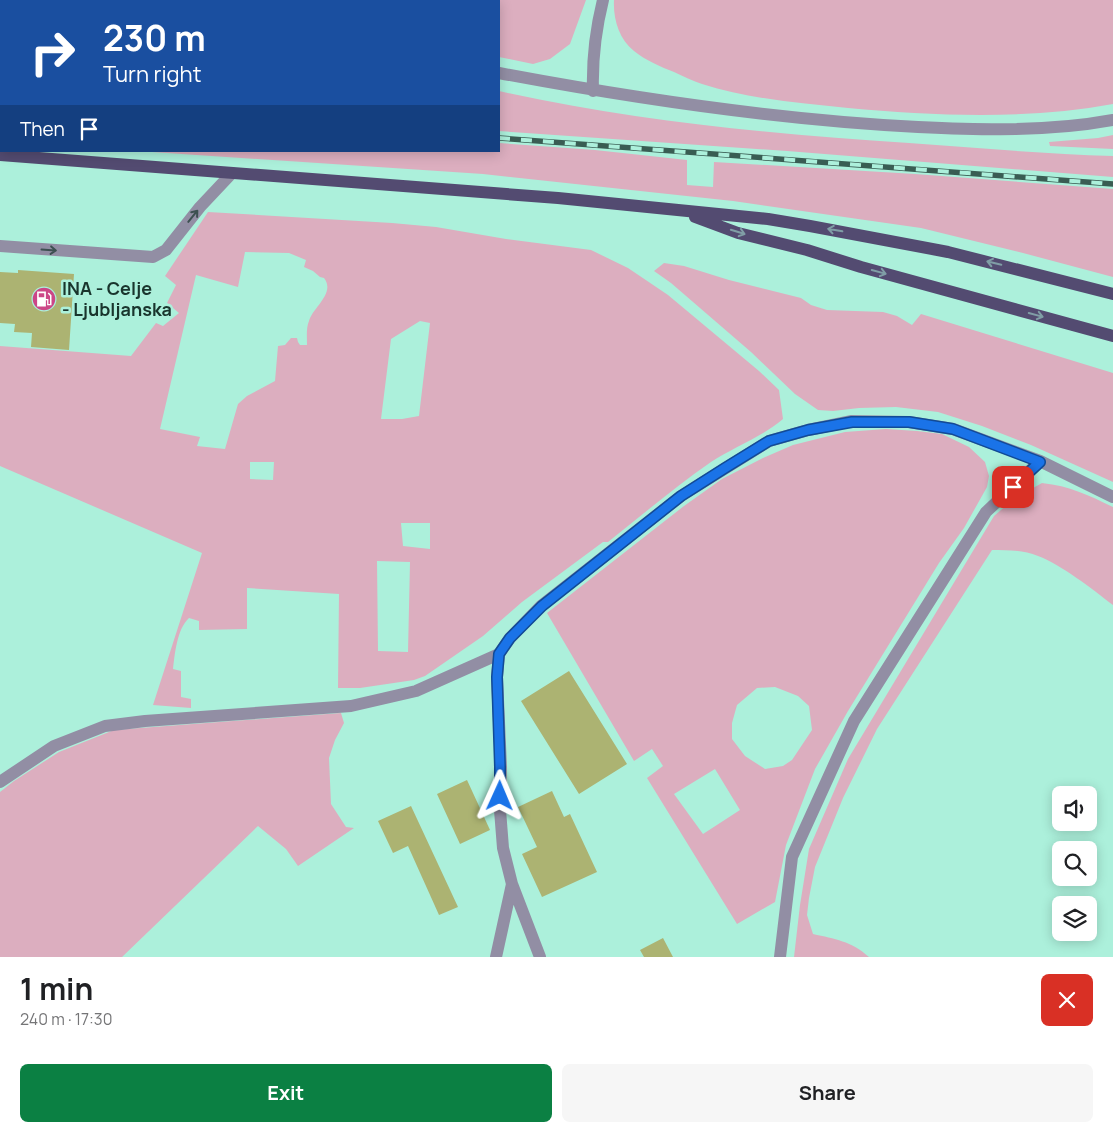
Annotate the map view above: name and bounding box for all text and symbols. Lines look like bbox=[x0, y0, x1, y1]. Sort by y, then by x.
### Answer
text: 230 m bbox=[103, 14, 206, 62]
icon: right bbox=[20, 20, 85, 85]
text: Turn right bbox=[103, 59, 201, 89]
icon: arrive bbox=[75, 115, 103, 143]
text: Then bbox=[20, 116, 65, 142]
one-way arrow bbox=[187, 210, 198, 223]
one-way arrow bbox=[827, 225, 843, 235]
one-way arrow bbox=[730, 228, 746, 238]
one-way arrow bbox=[40, 245, 56, 254]
one-way arrow bbox=[986, 258, 1002, 267]
one-way arrow bbox=[871, 268, 887, 277]
place label: INA - Celje - Ljubljanska bbox=[62, 276, 172, 321]
fuel station icon: INA - Celje - Ljubljanska bbox=[31, 286, 57, 312]
one-way arrow bbox=[1027, 311, 1043, 320]
pin bbox=[992, 466, 1034, 508]
icon: arrive bbox=[999, 473, 1027, 501]
position arrow bbox=[473, 769, 525, 821]
map controls bbox=[1052, 786, 1097, 941]
button: sound bbox=[1052, 786, 1097, 831]
button: search bbox=[1052, 841, 1097, 886]
button: layers bbox=[1052, 896, 1097, 941]
text: 1 min bbox=[20, 968, 93, 1009]
button: close bbox=[1041, 974, 1093, 1026]
text: 240 m · 17:30 bbox=[20, 1008, 112, 1030]
button: Exit bbox=[20, 1064, 552, 1122]
button: Share bbox=[562, 1064, 1093, 1122]

